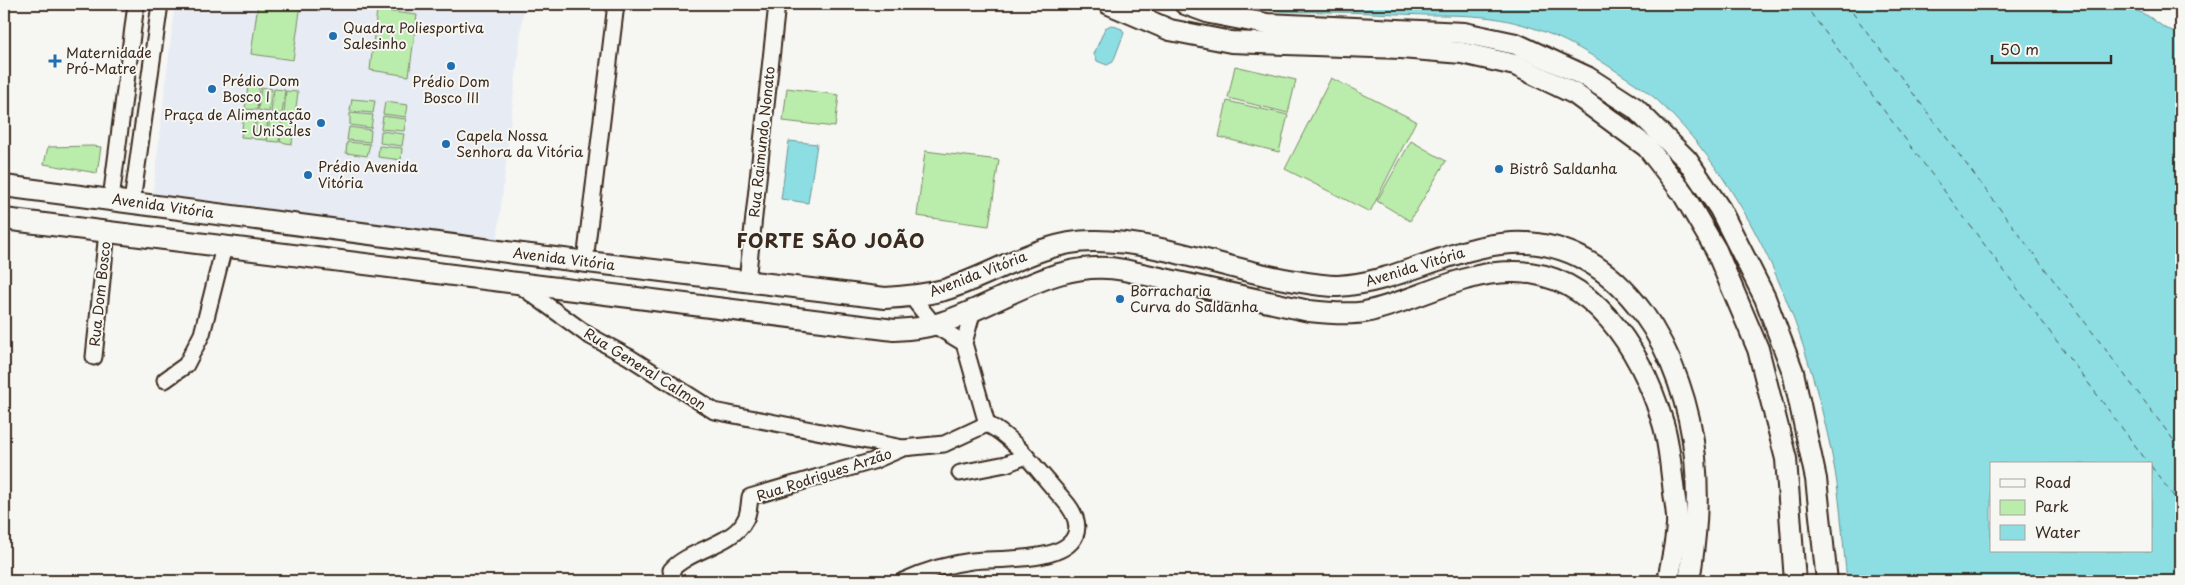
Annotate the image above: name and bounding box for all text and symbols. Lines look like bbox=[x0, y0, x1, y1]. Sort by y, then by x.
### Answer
place label: Quadra Poliesportiva Salesinho bbox=[343, 17, 484, 54]
marker: Quadra Poliesportiva Salesinho bbox=[327, 30, 339, 42]
scale bar bbox=[1992, 32, 2111, 64]
text: 50 m bbox=[2000, 37, 2039, 60]
place label: Maternidade Pró-Matre bbox=[66, 42, 152, 79]
marker: Maternidade Pró-Matre bbox=[48, 54, 62, 68]
marker: Prédio Dom Bosco III bbox=[445, 60, 457, 72]
street label: Rua Raimundo Nonato bbox=[743, 65, 780, 219]
place label: Prédio Dom Bosco I bbox=[222, 70, 300, 107]
place label: Prédio Dom Bosco III bbox=[412, 71, 490, 108]
marker: Prédio Dom Bosco I bbox=[206, 83, 218, 95]
place label: Praça de Alimentação - UniSales bbox=[164, 104, 311, 141]
marker: Praça de Alimentação - UniSales bbox=[315, 117, 327, 129]
place label: Capela Nossa Senhora da Vitória bbox=[456, 125, 583, 162]
marker: Capela Nossa Senhora da Vitória bbox=[440, 138, 452, 150]
place label: Prédio Avenida Vitória bbox=[318, 156, 418, 193]
place label: Bistrô Saldanha bbox=[1509, 158, 1617, 179]
marker: Bistrô Saldanha bbox=[1493, 163, 1505, 175]
marker: Prédio Avenida Vitória bbox=[302, 169, 314, 181]
street label: Avenida Vitória bbox=[111, 188, 216, 223]
district label: FORTE SÃO JOÃO bbox=[737, 226, 925, 254]
street label: Rua Dom Bosco bbox=[84, 240, 115, 348]
street label: Avenida Vitória bbox=[1363, 241, 1467, 292]
street label: Avenida Vitória bbox=[512, 242, 617, 275]
street label: Avenida Vitória bbox=[926, 245, 1030, 302]
place label: Borracharia Curva do Saldanha bbox=[1130, 280, 1258, 317]
marker: Borracharia Curva do Saldanha bbox=[1114, 293, 1126, 305]
street label: Rua General Calmon bbox=[580, 322, 710, 415]
street label: Rua Rodrigues Arzão bbox=[753, 443, 894, 506]
legend bbox=[1990, 462, 2152, 552]
text: Road bbox=[2035, 470, 2071, 493]
text: Park bbox=[2035, 494, 2069, 517]
text: Water bbox=[2035, 520, 2080, 543]

